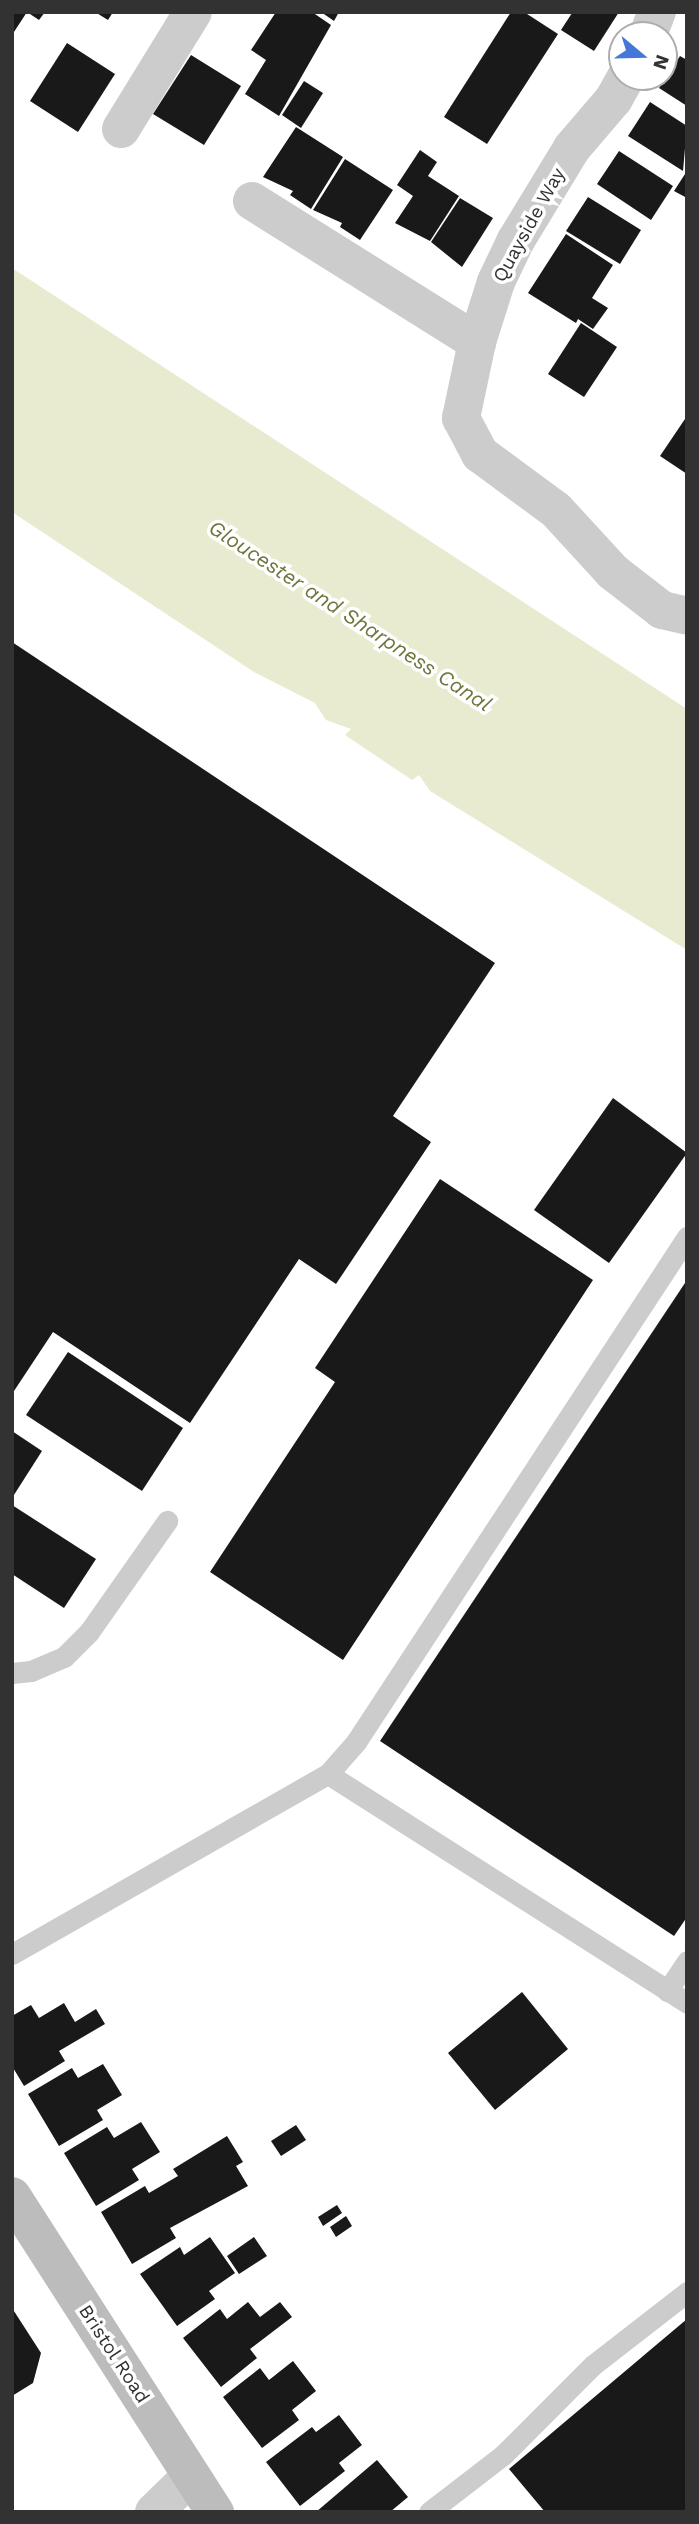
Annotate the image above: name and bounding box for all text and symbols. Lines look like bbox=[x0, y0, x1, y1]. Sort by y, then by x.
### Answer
north arrow bbox=[608, 21, 678, 91]
text: N bbox=[648, 52, 675, 73]
street label: Quayside Way bbox=[488, 164, 570, 286]
water label: Gloucester and Sharpness Canal bbox=[204, 515, 496, 717]
street label: Bristol Road bbox=[74, 2300, 154, 2408]

